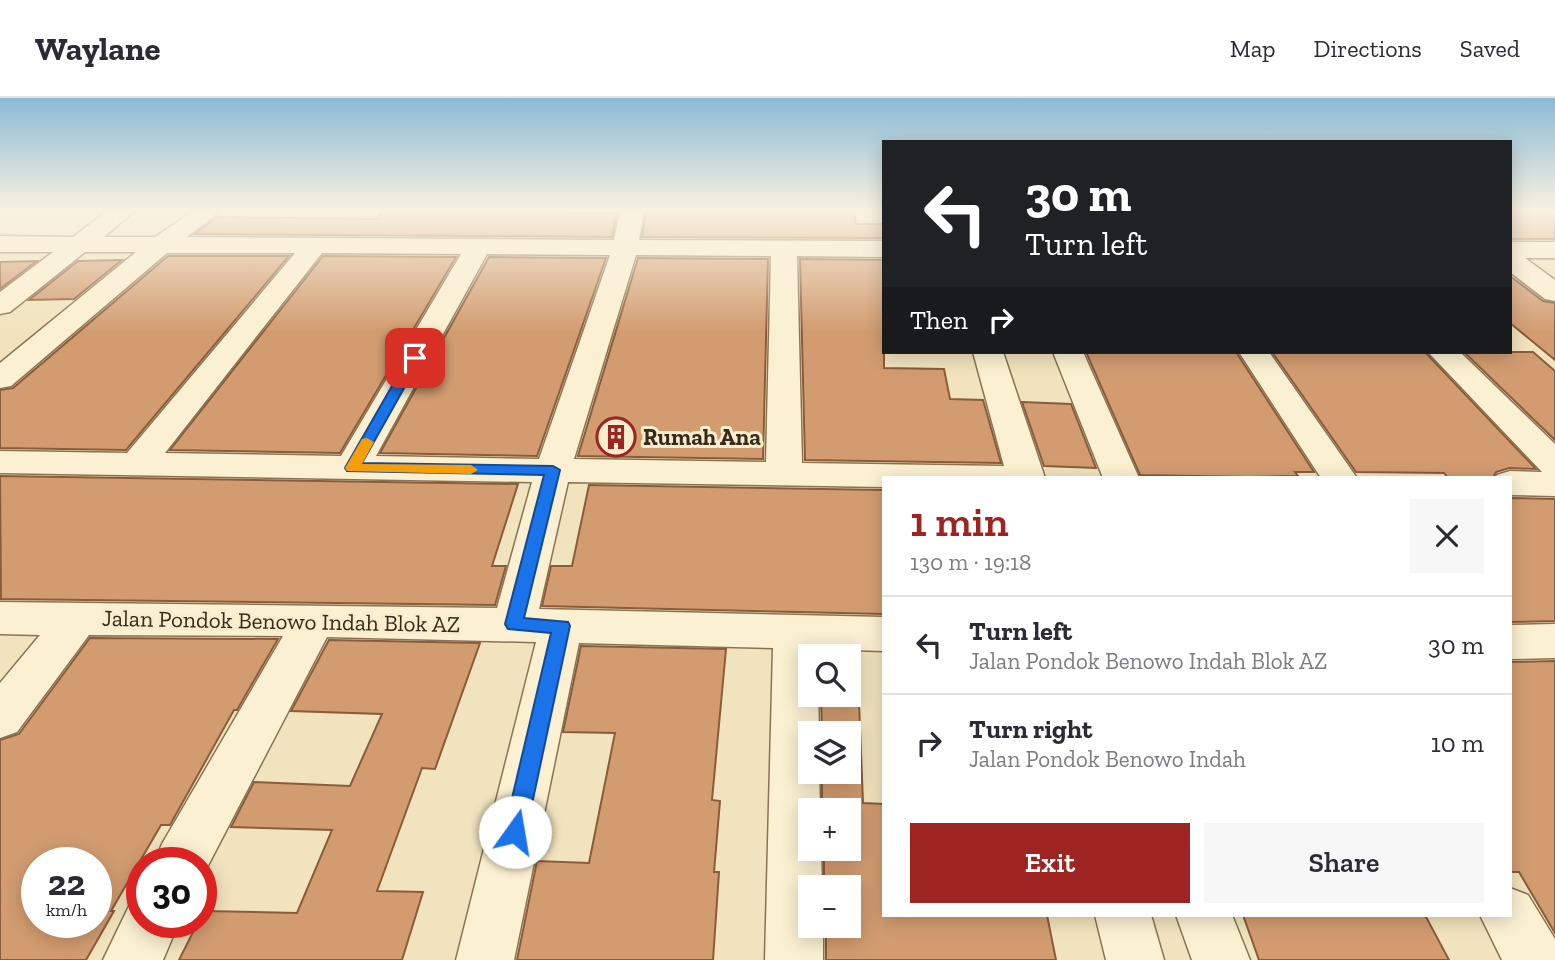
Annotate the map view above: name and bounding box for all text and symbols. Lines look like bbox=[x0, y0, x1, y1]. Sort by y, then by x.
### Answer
text: Waylane bbox=[35, 29, 161, 68]
text: Map bbox=[1230, 34, 1276, 63]
text: Directions bbox=[1314, 34, 1422, 63]
text: Saved bbox=[1460, 34, 1520, 63]
text: 30 m bbox=[1025, 165, 1131, 224]
icon: left bbox=[910, 168, 1001, 259]
text: Turn left bbox=[1025, 225, 1147, 263]
icon: right bbox=[982, 301, 1020, 339]
text: Then bbox=[910, 304, 968, 336]
pin bbox=[385, 328, 445, 388]
icon: arrive bbox=[396, 339, 434, 377]
building icon: Rumah Ana bbox=[595, 416, 637, 458]
place label: Rumah Ana bbox=[643, 423, 761, 451]
text: 1 min bbox=[910, 496, 1009, 547]
button: close bbox=[1410, 499, 1484, 573]
text: 130 m · 19:18 bbox=[910, 548, 1031, 576]
street label: Jalan Pondok Benowo Indah Blok AZ bbox=[102, 604, 460, 638]
text: Turn left bbox=[969, 615, 1072, 647]
icon: left bbox=[910, 626, 948, 664]
text: 30 m bbox=[1428, 629, 1484, 661]
map controls bbox=[798, 644, 861, 938]
button: search bbox=[798, 644, 861, 707]
text: Jalan Pondok Benowo Indah Blok AZ bbox=[969, 647, 1327, 675]
text: Turn right bbox=[969, 713, 1092, 745]
button: layers bbox=[798, 721, 861, 784]
icon: right bbox=[910, 724, 948, 762]
text: 10 m bbox=[1431, 727, 1484, 759]
text: Jalan Pondok Benowo Indah bbox=[969, 745, 1246, 773]
position arrow bbox=[478, 795, 552, 869]
button: + bbox=[798, 798, 861, 861]
button: Exit bbox=[910, 823, 1190, 903]
button: Share bbox=[1204, 823, 1484, 903]
speed limit sign: 30 bbox=[126, 847, 217, 938]
text: 22 bbox=[48, 862, 85, 904]
button: − bbox=[798, 875, 861, 938]
text: km/h bbox=[46, 899, 87, 921]

